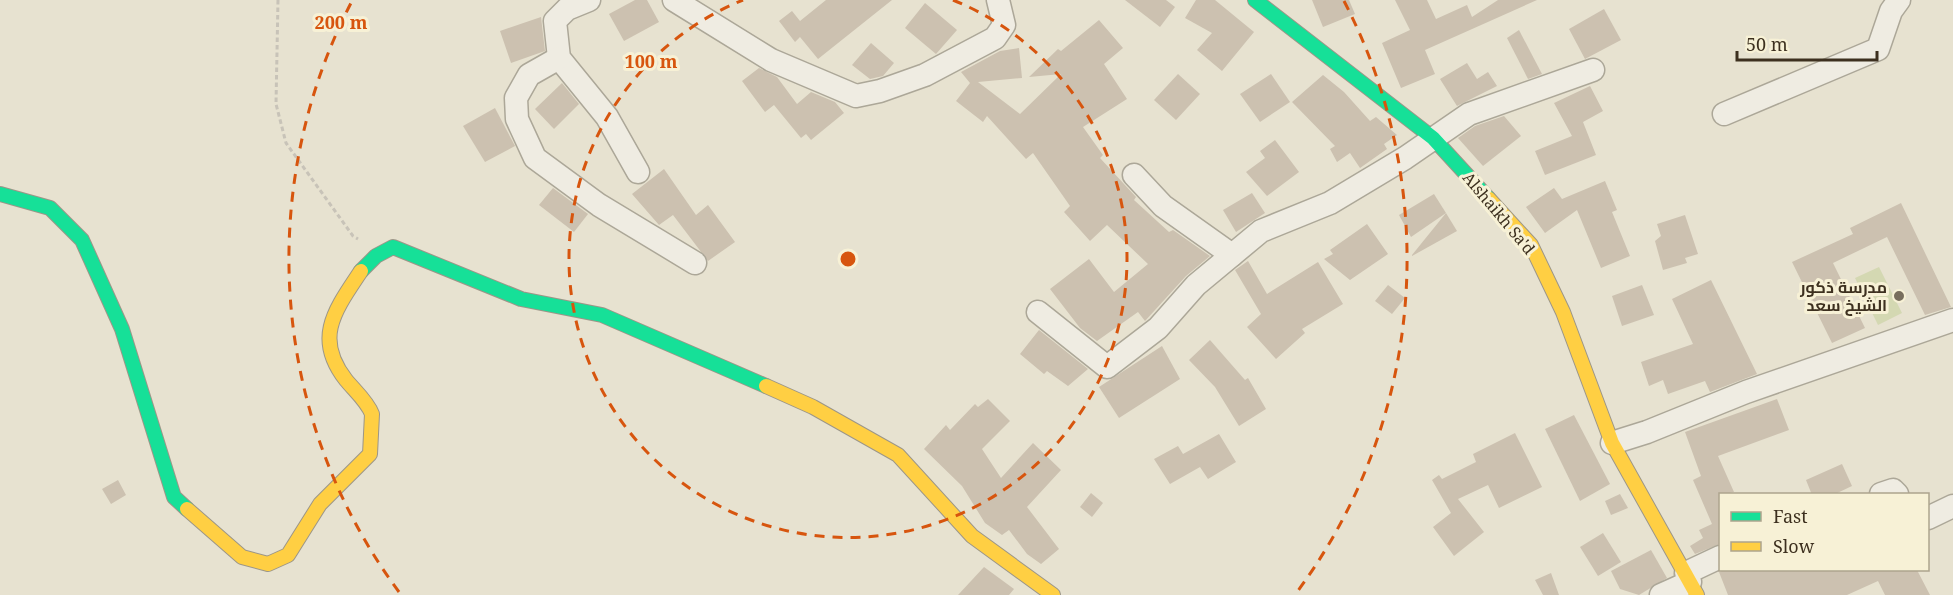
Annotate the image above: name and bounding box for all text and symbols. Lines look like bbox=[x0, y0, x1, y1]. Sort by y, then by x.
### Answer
text: 200 m bbox=[315, 10, 368, 34]
scale bar bbox=[1737, 24, 1876, 62]
text: 50 m bbox=[1746, 32, 1788, 56]
text: 100 m bbox=[625, 49, 678, 73]
street label: Alshaikh Sa'd bbox=[1458, 167, 1540, 259]
centre of rings bbox=[838, 249, 858, 269]
place label: مدرسة ذكور الشيخ سعد bbox=[1799, 276, 1887, 316]
marker: مدرسة ذكور الشيخ سعد bbox=[1892, 289, 1906, 303]
legend bbox=[1719, 493, 1929, 571]
text: Fast bbox=[1773, 504, 1808, 528]
text: Slow bbox=[1773, 534, 1815, 558]

